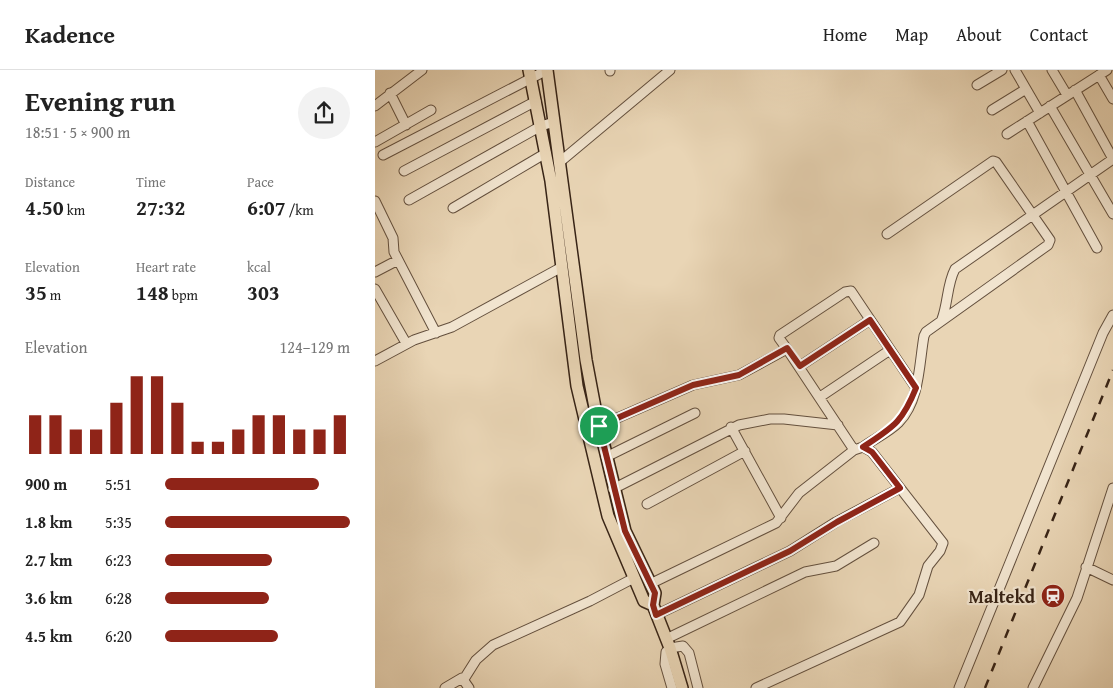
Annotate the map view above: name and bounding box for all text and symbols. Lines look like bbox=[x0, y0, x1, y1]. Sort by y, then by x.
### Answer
text: Kadence bbox=[25, 17, 115, 52]
text: Home bbox=[823, 21, 867, 48]
text: Map bbox=[895, 21, 928, 48]
text: About bbox=[956, 21, 1002, 48]
text: Contact bbox=[1030, 21, 1088, 48]
text: Evening run bbox=[25, 80, 176, 121]
button: share bbox=[298, 87, 350, 139]
text: 18:51 · 5 × 900 m bbox=[25, 120, 130, 144]
text: Distance bbox=[25, 172, 75, 192]
text: Time bbox=[136, 172, 166, 192]
text: Pace bbox=[247, 172, 274, 192]
text: 4.50 bbox=[25, 192, 64, 223]
text: 27:32 bbox=[136, 192, 185, 223]
text: 6:07 bbox=[247, 192, 286, 223]
text: km bbox=[64, 200, 85, 220]
text: /km bbox=[286, 200, 314, 220]
text: Elevation bbox=[25, 257, 80, 277]
text: Heart rate bbox=[136, 257, 196, 277]
text: kcal bbox=[247, 257, 271, 277]
text: 35 bbox=[25, 277, 47, 308]
text: 148 bbox=[136, 277, 169, 308]
text: 303 bbox=[247, 277, 280, 308]
text: m bbox=[47, 285, 61, 305]
text: bpm bbox=[169, 285, 198, 305]
text: Elevation bbox=[25, 335, 88, 359]
text: 124–129 m bbox=[280, 335, 350, 359]
pin bbox=[578, 405, 620, 447]
icon: arrive bbox=[585, 412, 613, 440]
text: 900 m bbox=[25, 472, 67, 496]
text: 5:51 bbox=[105, 472, 132, 496]
text: 1.8 km bbox=[25, 510, 72, 534]
text: 5:35 bbox=[105, 510, 132, 534]
text: 2.7 km bbox=[25, 548, 72, 572]
text: 6:23 bbox=[105, 548, 132, 572]
place label: Maltekd bbox=[969, 583, 1036, 610]
station icon: Maltekd bbox=[1040, 583, 1066, 609]
text: 3.6 km bbox=[25, 586, 72, 610]
text: 6:28 bbox=[105, 586, 132, 610]
text: 4.5 km bbox=[25, 624, 72, 648]
text: 6:20 bbox=[105, 624, 132, 648]

